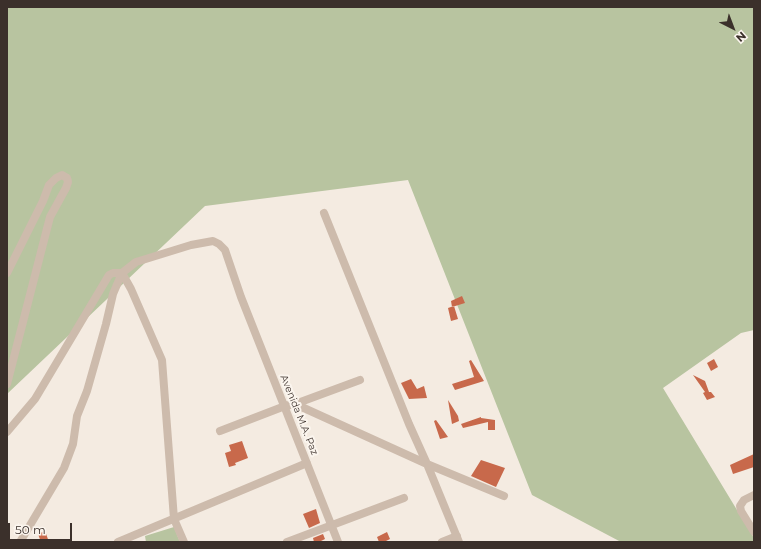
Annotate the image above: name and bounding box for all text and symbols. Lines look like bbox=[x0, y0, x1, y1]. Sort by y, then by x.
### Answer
north arrow bbox=[713, 8, 753, 48]
text: N bbox=[733, 29, 749, 45]
street label: Avenida M.A. Paz bbox=[277, 373, 321, 457]
scale bar bbox=[10, 515, 74, 541]
text: 50 m bbox=[15, 522, 46, 537]

